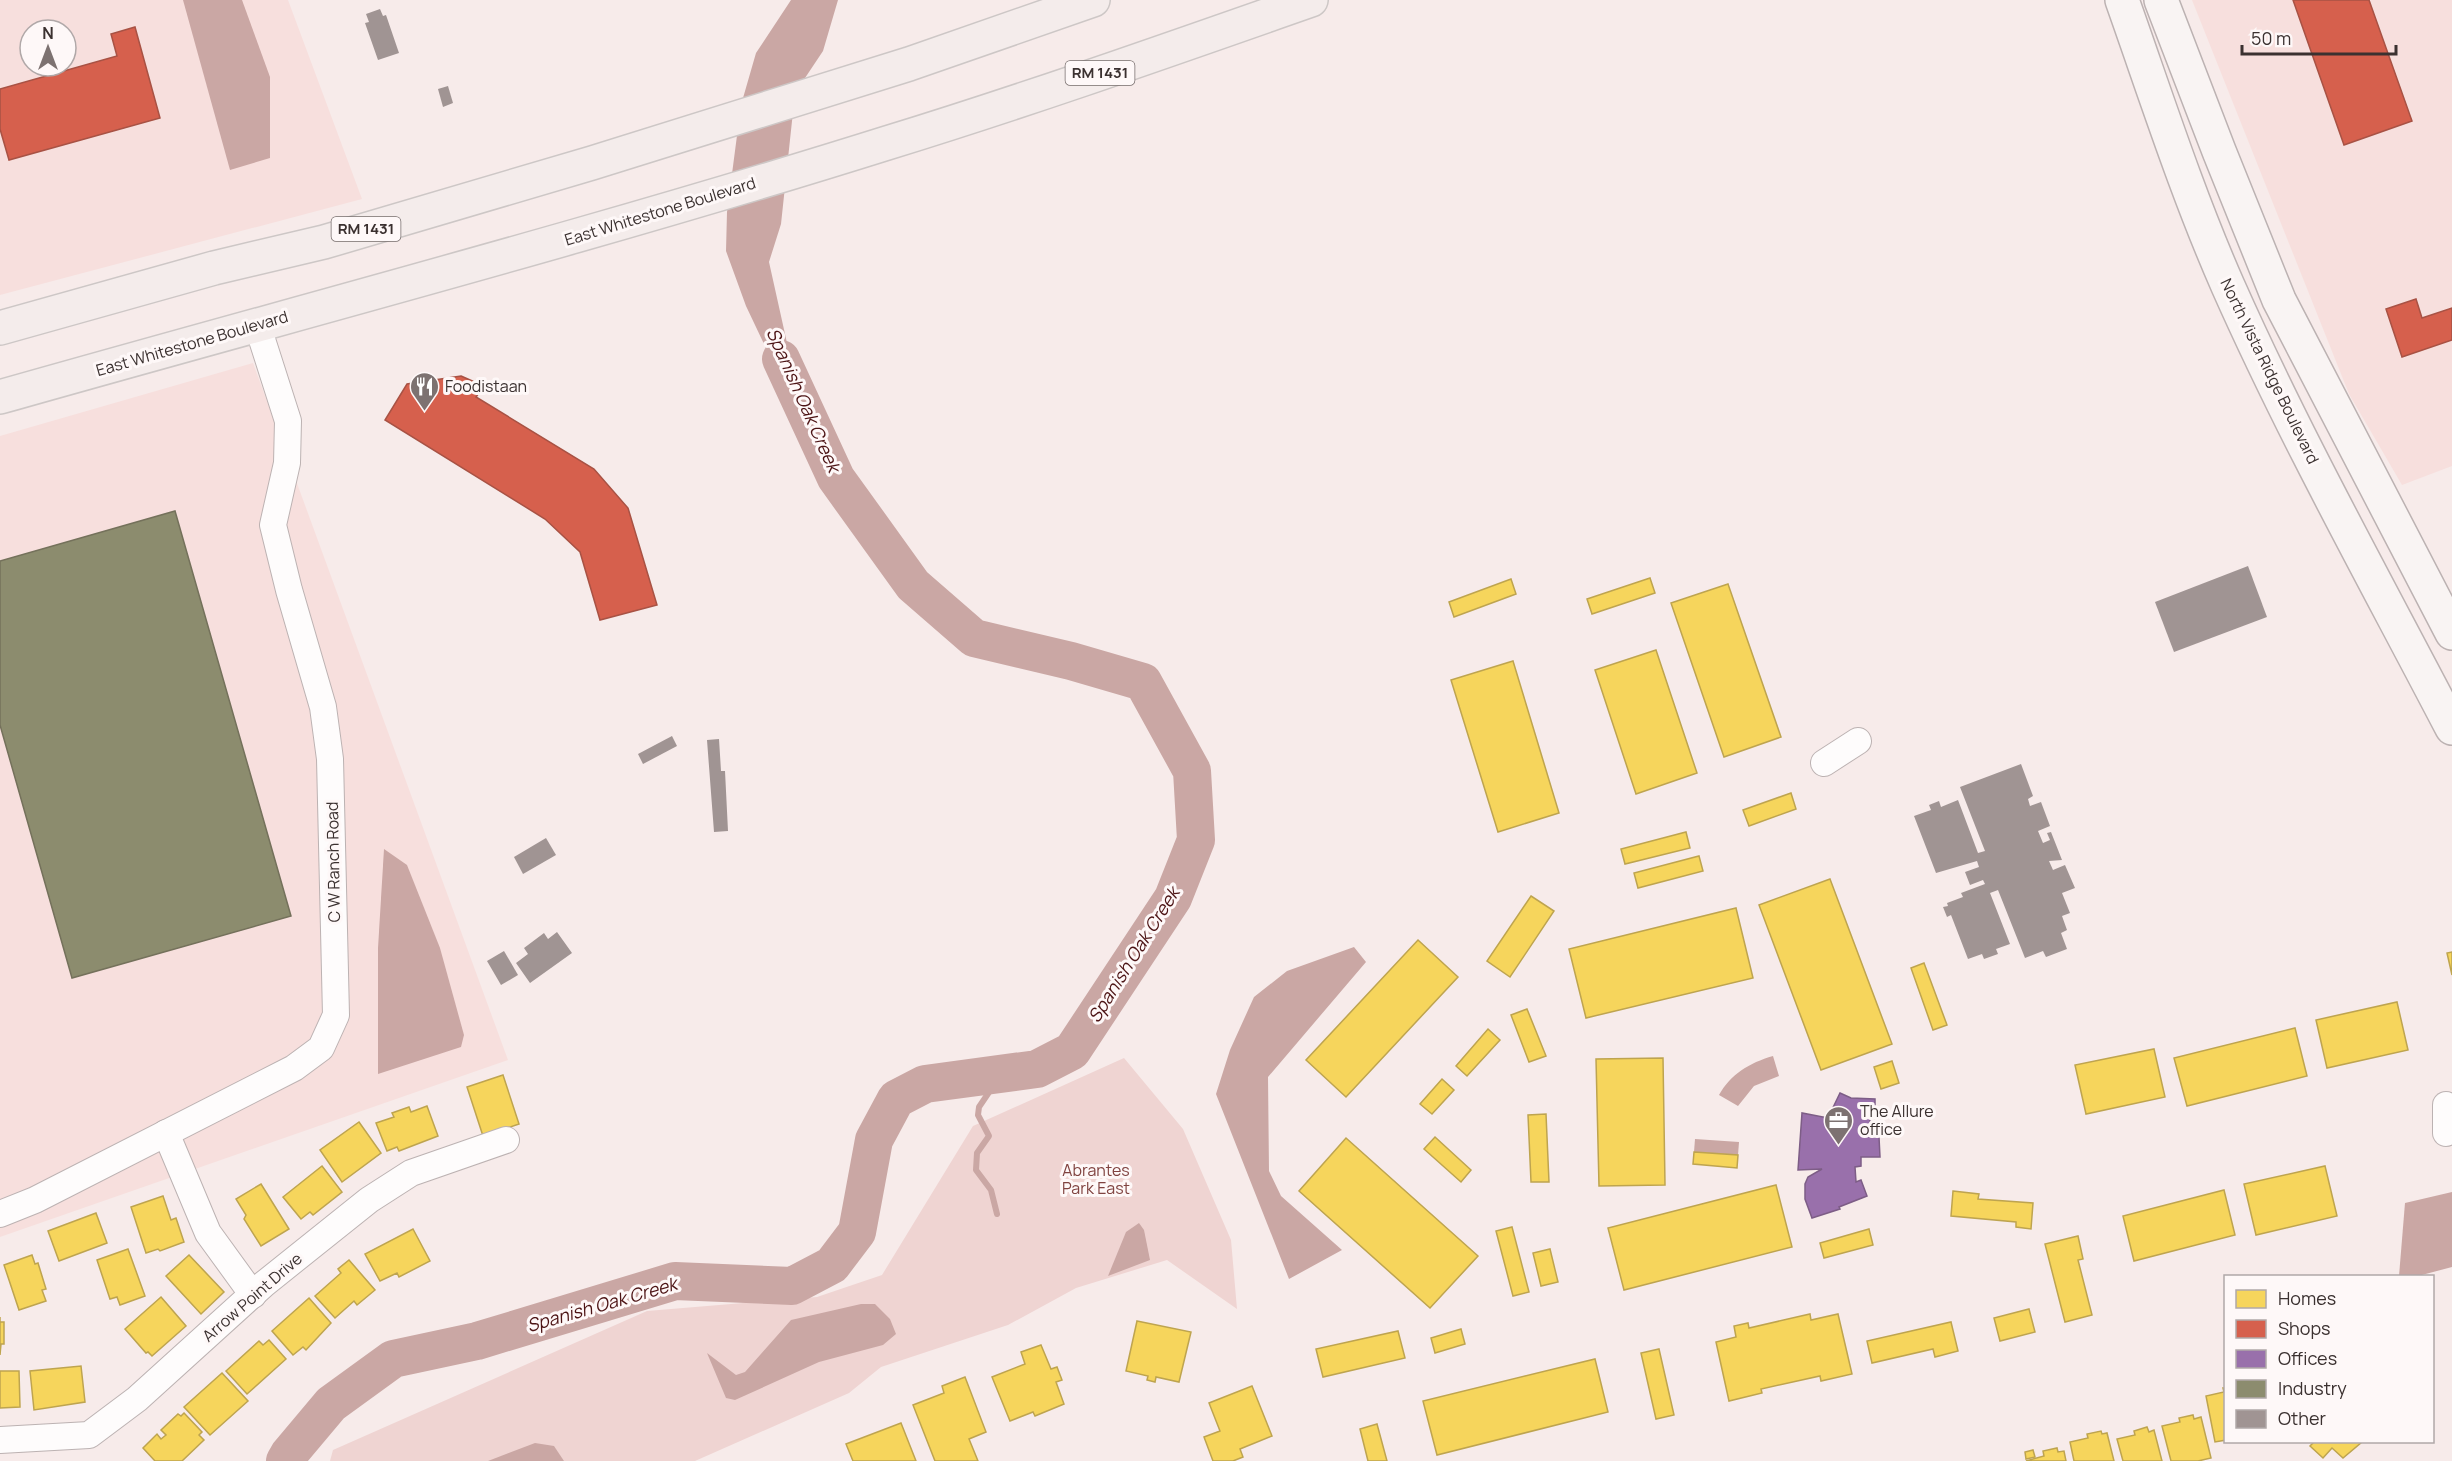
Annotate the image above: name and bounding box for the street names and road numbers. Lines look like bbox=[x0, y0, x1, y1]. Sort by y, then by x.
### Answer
road number: RM 1431 bbox=[1066, 61, 1134, 85]
street label: East Whitestone Boulevard bbox=[562, 171, 758, 251]
road number: RM 1431 bbox=[332, 217, 400, 241]
street label: North Vista Ridge Boulevard bbox=[2215, 275, 2325, 467]
street label: East Whitestone Boulevard bbox=[93, 305, 291, 381]
street label: C W Ranch Road bbox=[321, 801, 345, 923]
street label: Arrow Point Drive bbox=[197, 1248, 307, 1346]

